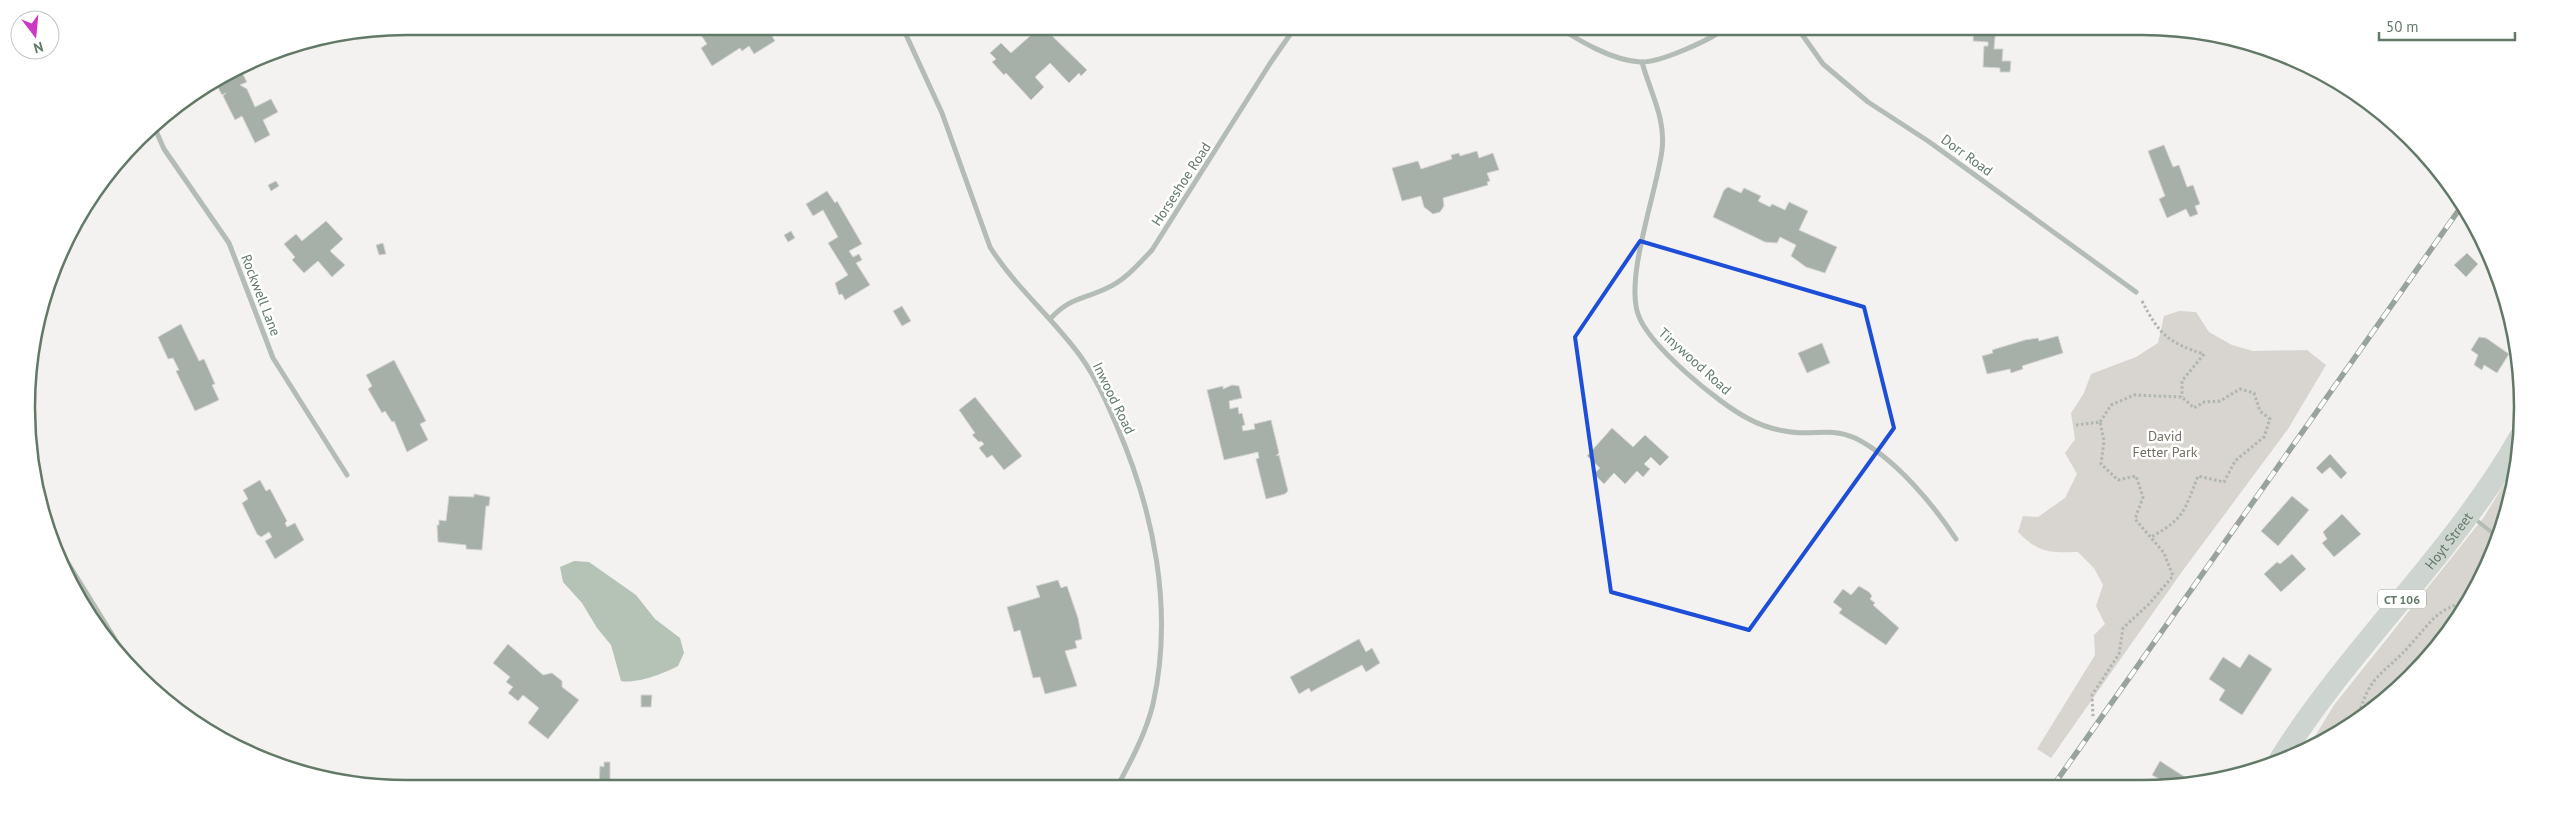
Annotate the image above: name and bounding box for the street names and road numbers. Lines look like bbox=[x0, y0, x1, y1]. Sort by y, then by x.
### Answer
street label: Dorr Road bbox=[1938, 130, 1996, 180]
street label: Horseshoe Road bbox=[1147, 139, 1215, 229]
street label: Rockwell Lane bbox=[237, 252, 285, 338]
street label: Tinywood Road bbox=[1655, 324, 1735, 398]
street label: Inwood Road bbox=[1089, 359, 1139, 437]
street label: Hoyt Street bbox=[2421, 508, 2477, 573]
road number: CT 106 bbox=[2378, 590, 2426, 608]

